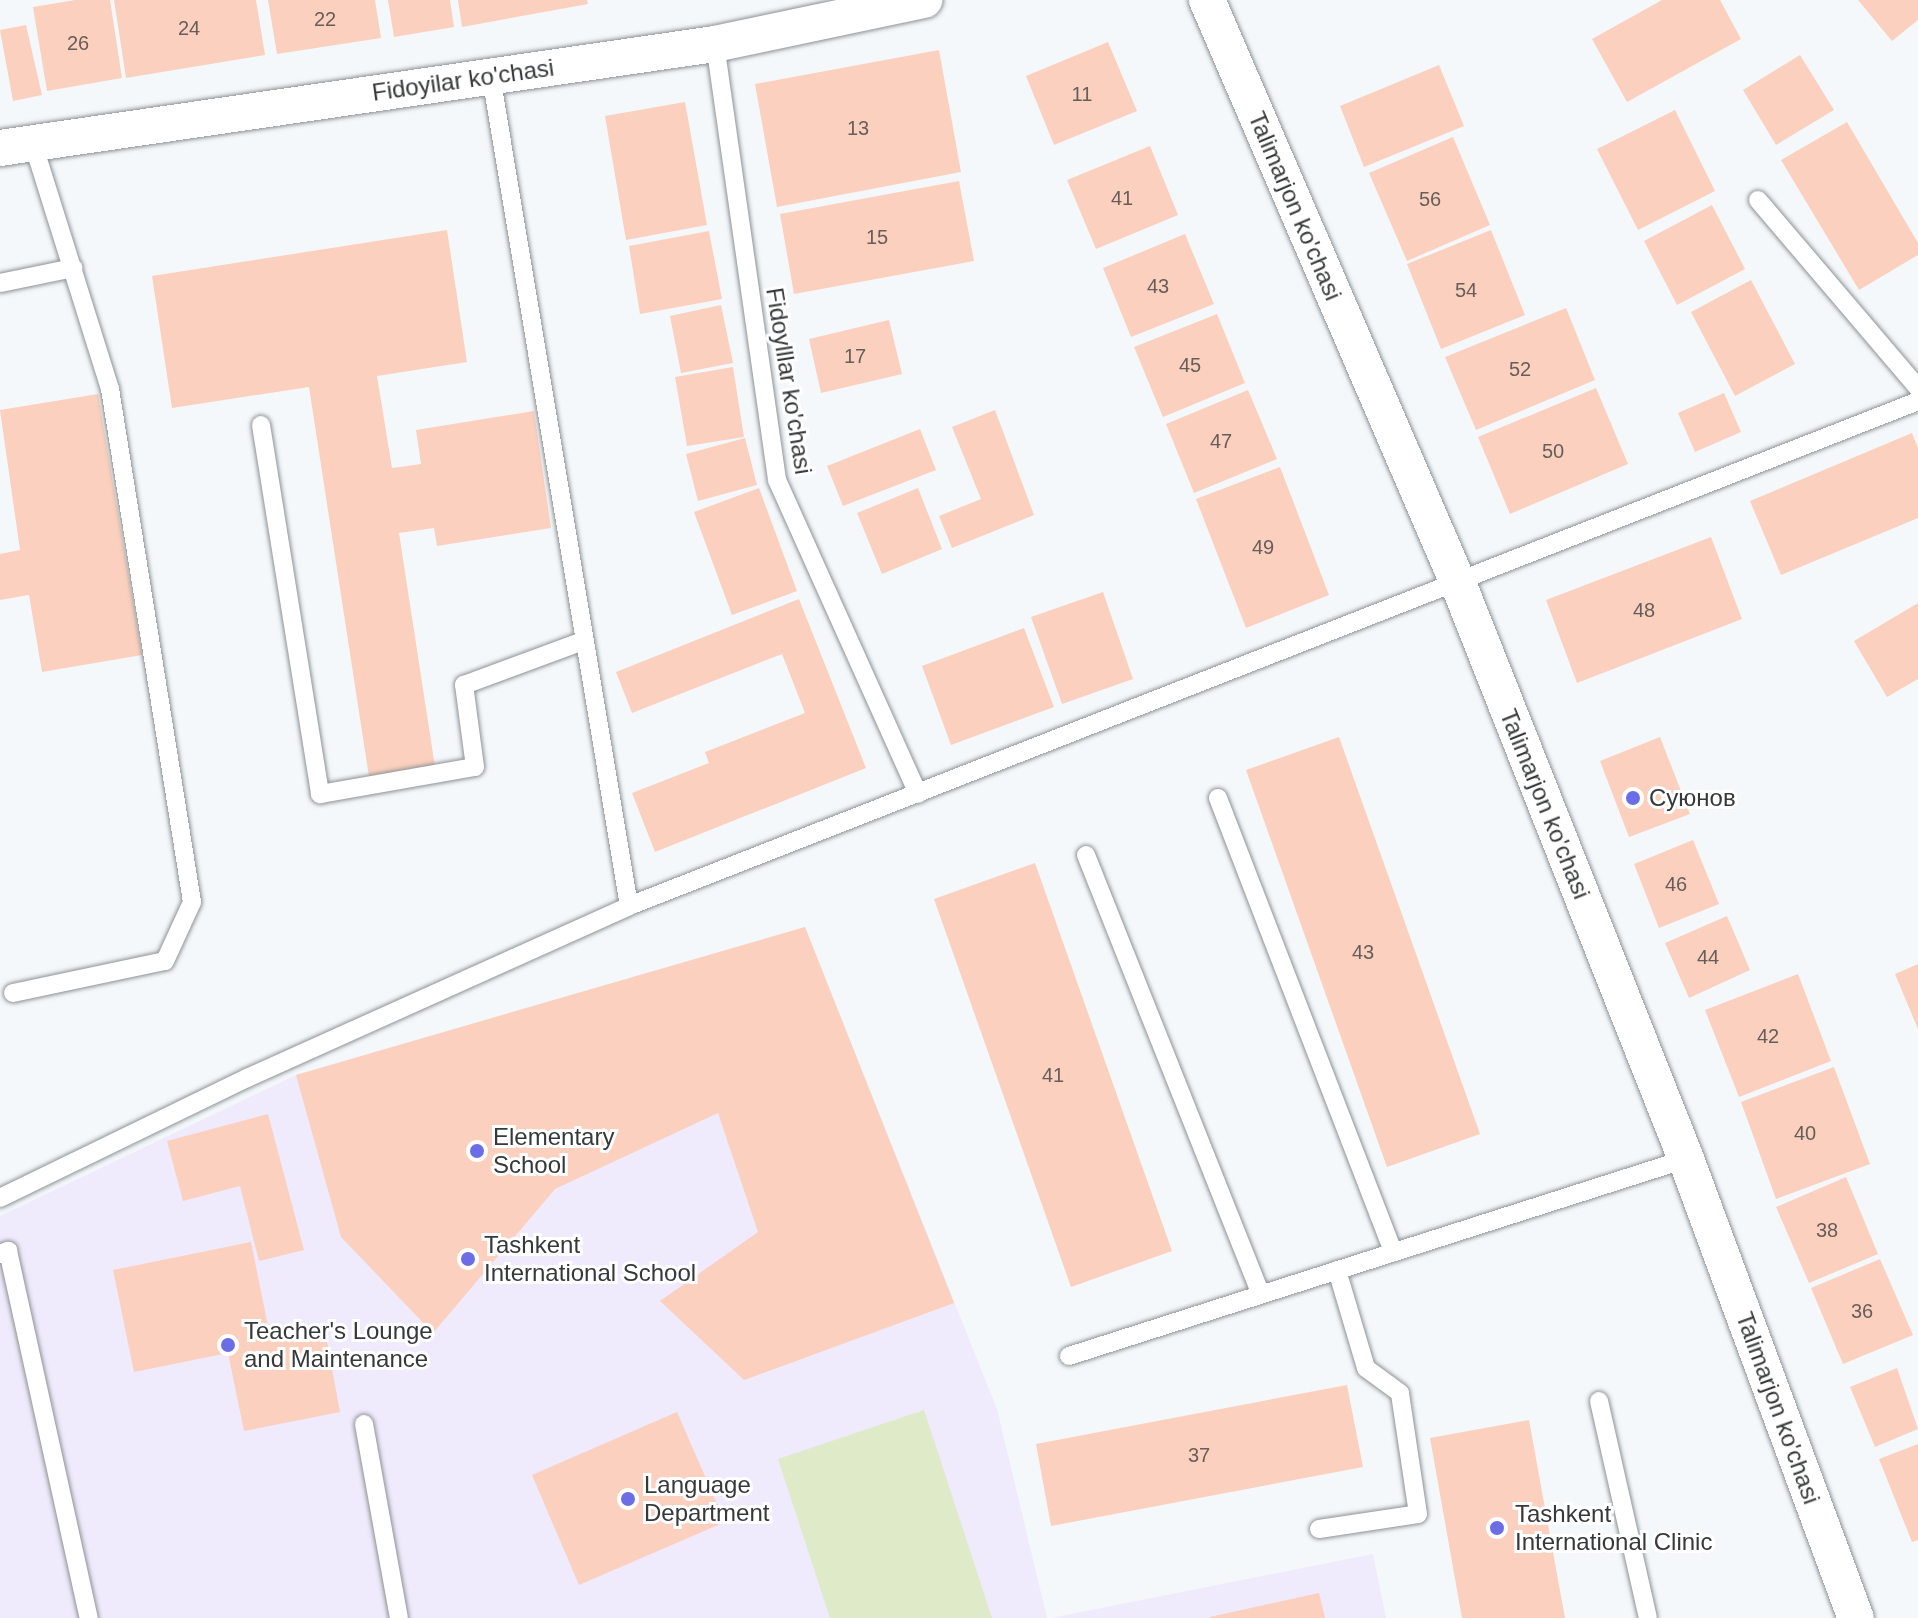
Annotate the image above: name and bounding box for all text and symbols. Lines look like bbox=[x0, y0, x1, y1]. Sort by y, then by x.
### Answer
house number: 22 bbox=[314, 7, 336, 31]
house number: 24 bbox=[178, 16, 200, 40]
house number: 26 bbox=[67, 31, 89, 55]
street label: Fidoyilar ko'chasi bbox=[370, 53, 556, 107]
house number: 11 bbox=[1072, 82, 1092, 106]
street label: Talimarjon ko'chasi bbox=[1242, 107, 1348, 305]
house number: 13 bbox=[847, 116, 869, 140]
house number: 41 bbox=[1111, 186, 1133, 210]
house number: 56 bbox=[1419, 187, 1441, 211]
house number: 15 bbox=[866, 225, 888, 249]
house number: 43 bbox=[1147, 274, 1169, 298]
house number: 54 bbox=[1455, 278, 1477, 302]
street label: Fidoylllar ko'chasi bbox=[760, 286, 818, 476]
house number: 17 bbox=[844, 344, 866, 368]
house number: 45 bbox=[1179, 353, 1201, 377]
house number: 52 bbox=[1509, 357, 1531, 381]
house number: 47 bbox=[1210, 429, 1232, 453]
house number: 50 bbox=[1542, 439, 1564, 463]
house number: 49 bbox=[1252, 535, 1274, 559]
house number: 48 bbox=[1633, 598, 1655, 622]
street label: Talimarjon ko'chasi bbox=[1494, 705, 1596, 903]
place label: Суюнов bbox=[1649, 784, 1736, 812]
marker: Суюнов bbox=[1624, 789, 1642, 807]
house number: 46 bbox=[1665, 872, 1687, 896]
house number: 43 bbox=[1352, 940, 1374, 964]
house number: 44 bbox=[1697, 945, 1719, 969]
house number: 42 bbox=[1757, 1024, 1779, 1048]
house number: 41 bbox=[1042, 1063, 1064, 1087]
house number: 40 bbox=[1794, 1121, 1816, 1145]
place label: Elementary School bbox=[493, 1123, 614, 1179]
marker: Elementary School bbox=[468, 1142, 486, 1160]
house number: 38 bbox=[1816, 1218, 1838, 1242]
place label: Tashkent International School bbox=[484, 1231, 696, 1287]
marker: Tashkent International School bbox=[459, 1250, 477, 1268]
house number: 36 bbox=[1851, 1299, 1873, 1323]
street label: Talimarjon ko'chasi bbox=[1730, 1308, 1826, 1508]
place label: Teacher's Lounge and Maintenance bbox=[244, 1317, 433, 1373]
marker: Teacher's Lounge and Maintenance bbox=[219, 1336, 237, 1354]
house number: 37 bbox=[1188, 1443, 1210, 1467]
place label: Language Department bbox=[644, 1471, 769, 1527]
marker: Language Department bbox=[619, 1490, 637, 1508]
place label: Tashkent International Clinic bbox=[1515, 1500, 1712, 1556]
marker: Tashkent International Clinic bbox=[1486, 1517, 1508, 1539]

